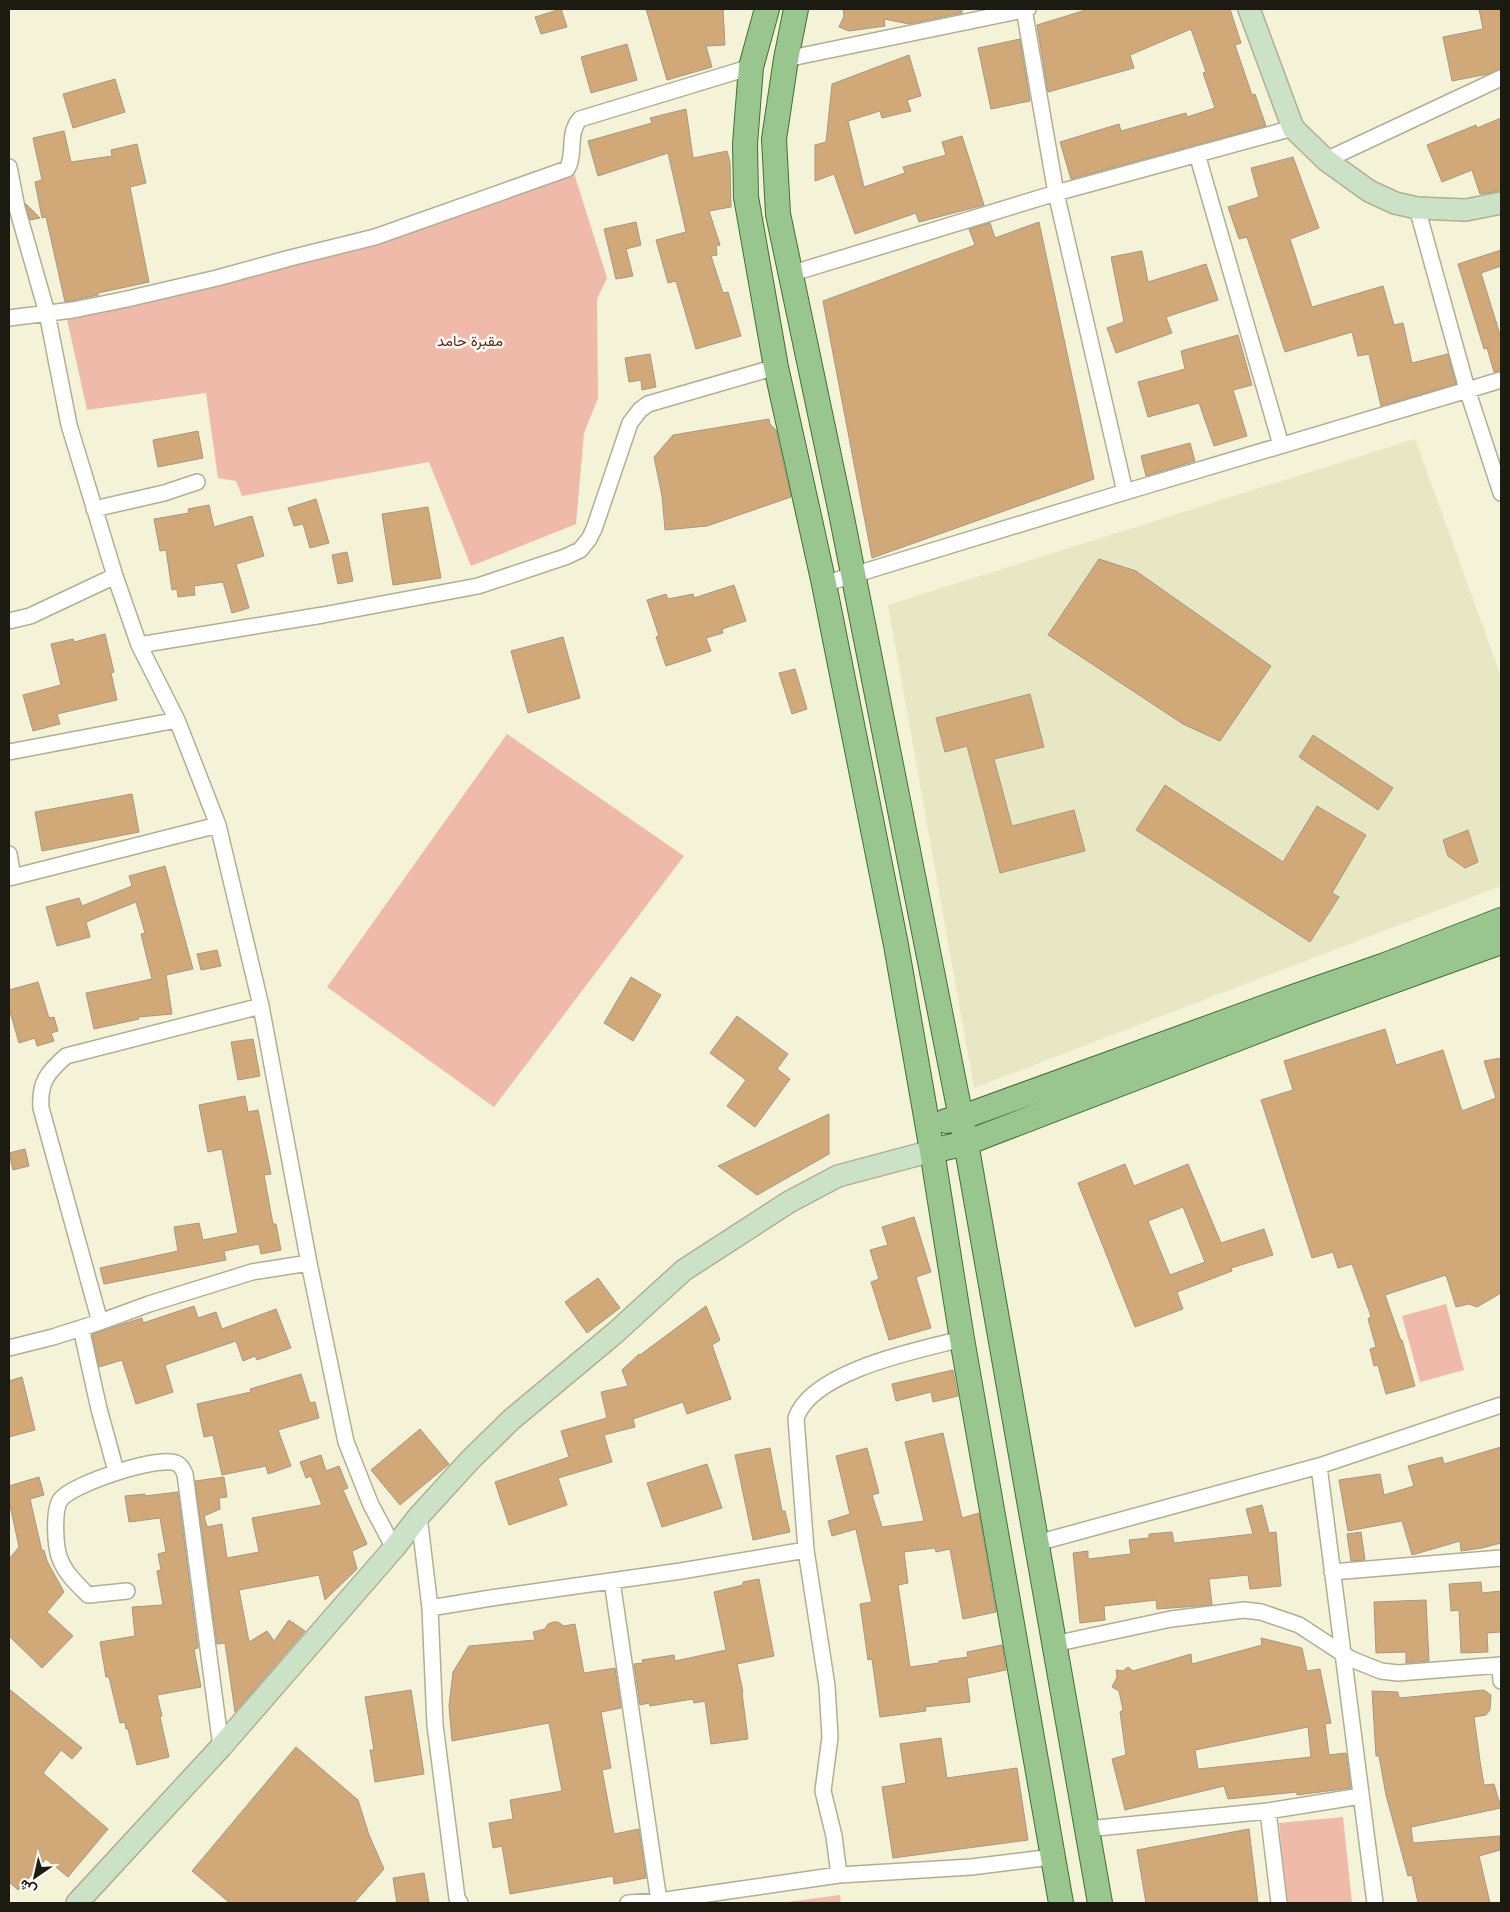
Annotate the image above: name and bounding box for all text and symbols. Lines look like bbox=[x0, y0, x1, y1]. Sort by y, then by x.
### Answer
park label: مقبرة حامد bbox=[437, 331, 503, 350]
north arrow bbox=[10, 1852, 60, 1902]
text: ش bbox=[16, 1876, 40, 1900]

